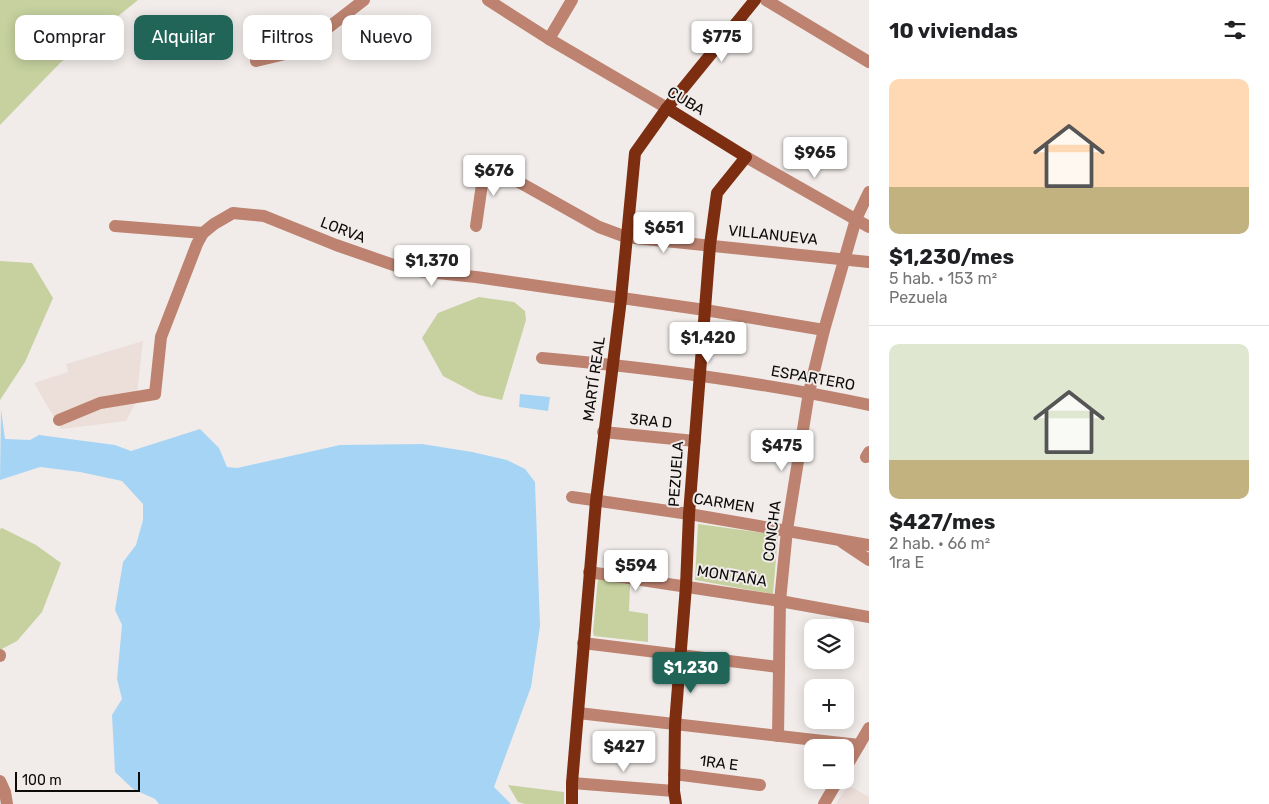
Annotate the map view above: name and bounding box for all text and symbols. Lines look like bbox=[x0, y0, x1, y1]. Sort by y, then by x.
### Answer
chip: Comprar bbox=[15, 15, 124, 60]
chip: Alquilar bbox=[134, 15, 233, 60]
chip: Filtros bbox=[243, 15, 332, 60]
chip: Nuevo bbox=[342, 15, 431, 60]
icon: filters bbox=[1221, 16, 1249, 44]
text: 10 viviendas bbox=[889, 18, 1018, 43]
pin: $775 bbox=[692, 20, 752, 63]
text: $775 bbox=[702, 27, 742, 46]
street label: CUBA bbox=[664, 83, 708, 119]
icon: home bbox=[1024, 111, 1114, 201]
pin: $965 bbox=[785, 136, 845, 179]
text: $965 bbox=[794, 143, 836, 162]
pin: $676 bbox=[464, 154, 524, 197]
text: $676 bbox=[474, 161, 514, 180]
pin: $651 bbox=[634, 212, 694, 254]
street label: LORVA bbox=[318, 213, 368, 247]
text: $651 bbox=[644, 218, 684, 237]
street label: VILLANUEVA bbox=[727, 221, 819, 249]
pin: $1,370 bbox=[391, 244, 473, 287]
text: $1,230/mes bbox=[889, 244, 1014, 269]
text: $1,370 bbox=[405, 251, 459, 270]
text: 5 hab. · 153 m² bbox=[889, 269, 997, 288]
text: Pezuela bbox=[889, 288, 948, 307]
pin: $1,420 bbox=[667, 322, 749, 364]
text: $1,420 bbox=[680, 328, 736, 347]
street label: MARTÍ REAL bbox=[579, 335, 609, 423]
street label: ESPARTERO bbox=[770, 362, 856, 394]
icon: home bbox=[1024, 377, 1114, 467]
street label: 3RA D bbox=[629, 410, 673, 432]
pin: $475 bbox=[752, 430, 812, 472]
text: $475 bbox=[762, 436, 802, 455]
street label: PEZUELA bbox=[665, 441, 687, 507]
street label: CARMEN bbox=[692, 489, 756, 517]
street label: CONCHA bbox=[759, 499, 785, 563]
text: $427/mes bbox=[889, 509, 995, 534]
text: 2 hab. · 66 m² bbox=[889, 534, 990, 553]
pin: $594 bbox=[606, 550, 666, 592]
text: 1ra E bbox=[889, 553, 924, 572]
text: $594 bbox=[615, 556, 657, 575]
street label: MONTAÑA bbox=[696, 562, 768, 590]
map controls bbox=[804, 619, 854, 789]
button: layers bbox=[804, 619, 854, 669]
pin: $1,230 bbox=[650, 652, 732, 694]
text: $1,230 bbox=[664, 658, 718, 677]
button: + bbox=[804, 679, 854, 729]
pin: $427 bbox=[594, 730, 654, 773]
text: $427 bbox=[603, 737, 645, 756]
button: − bbox=[804, 739, 854, 789]
street label: 1RA E bbox=[699, 752, 739, 774]
scale bar bbox=[15, 769, 140, 792]
text: 100 m bbox=[22, 772, 62, 789]

